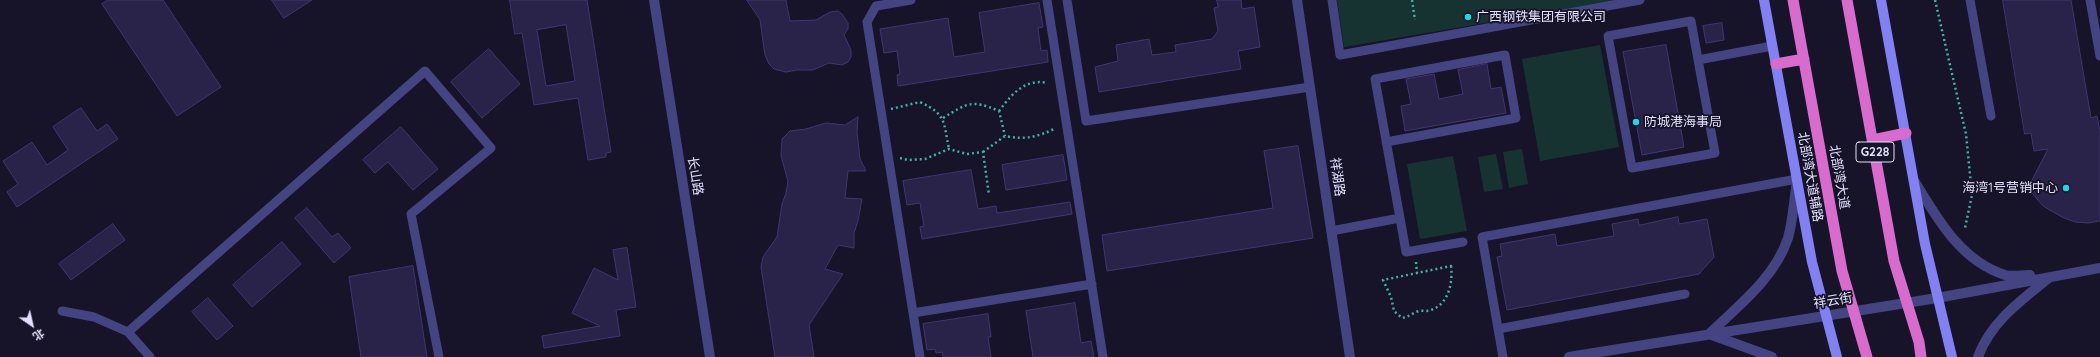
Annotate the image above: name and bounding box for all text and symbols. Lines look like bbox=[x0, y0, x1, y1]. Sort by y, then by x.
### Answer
place label: 广西钢铁集团有限公司 bbox=[1476, 9, 1606, 25]
marker: 广西钢铁集团有限公司 bbox=[1463, 12, 1473, 22]
place label: 防城港海事局 bbox=[1644, 114, 1722, 130]
marker: 防城港海事局 bbox=[1631, 117, 1641, 127]
street label: 北部湾大道辅路 bbox=[1794, 131, 1826, 223]
road number: G228 bbox=[1856, 142, 1894, 162]
street label: 北部湾大道 bbox=[1826, 144, 1852, 210]
street label: 长山路 bbox=[684, 156, 706, 196]
street label: 祥湖路 bbox=[1327, 157, 1347, 197]
place label: 海湾1号营销中心 bbox=[1962, 180, 2058, 196]
marker: 海湾1号营销中心 bbox=[2061, 183, 2071, 193]
street label: 祥云街 bbox=[1813, 290, 1853, 312]
north arrow bbox=[12, 305, 52, 345]
text: 北 bbox=[30, 326, 47, 344]

